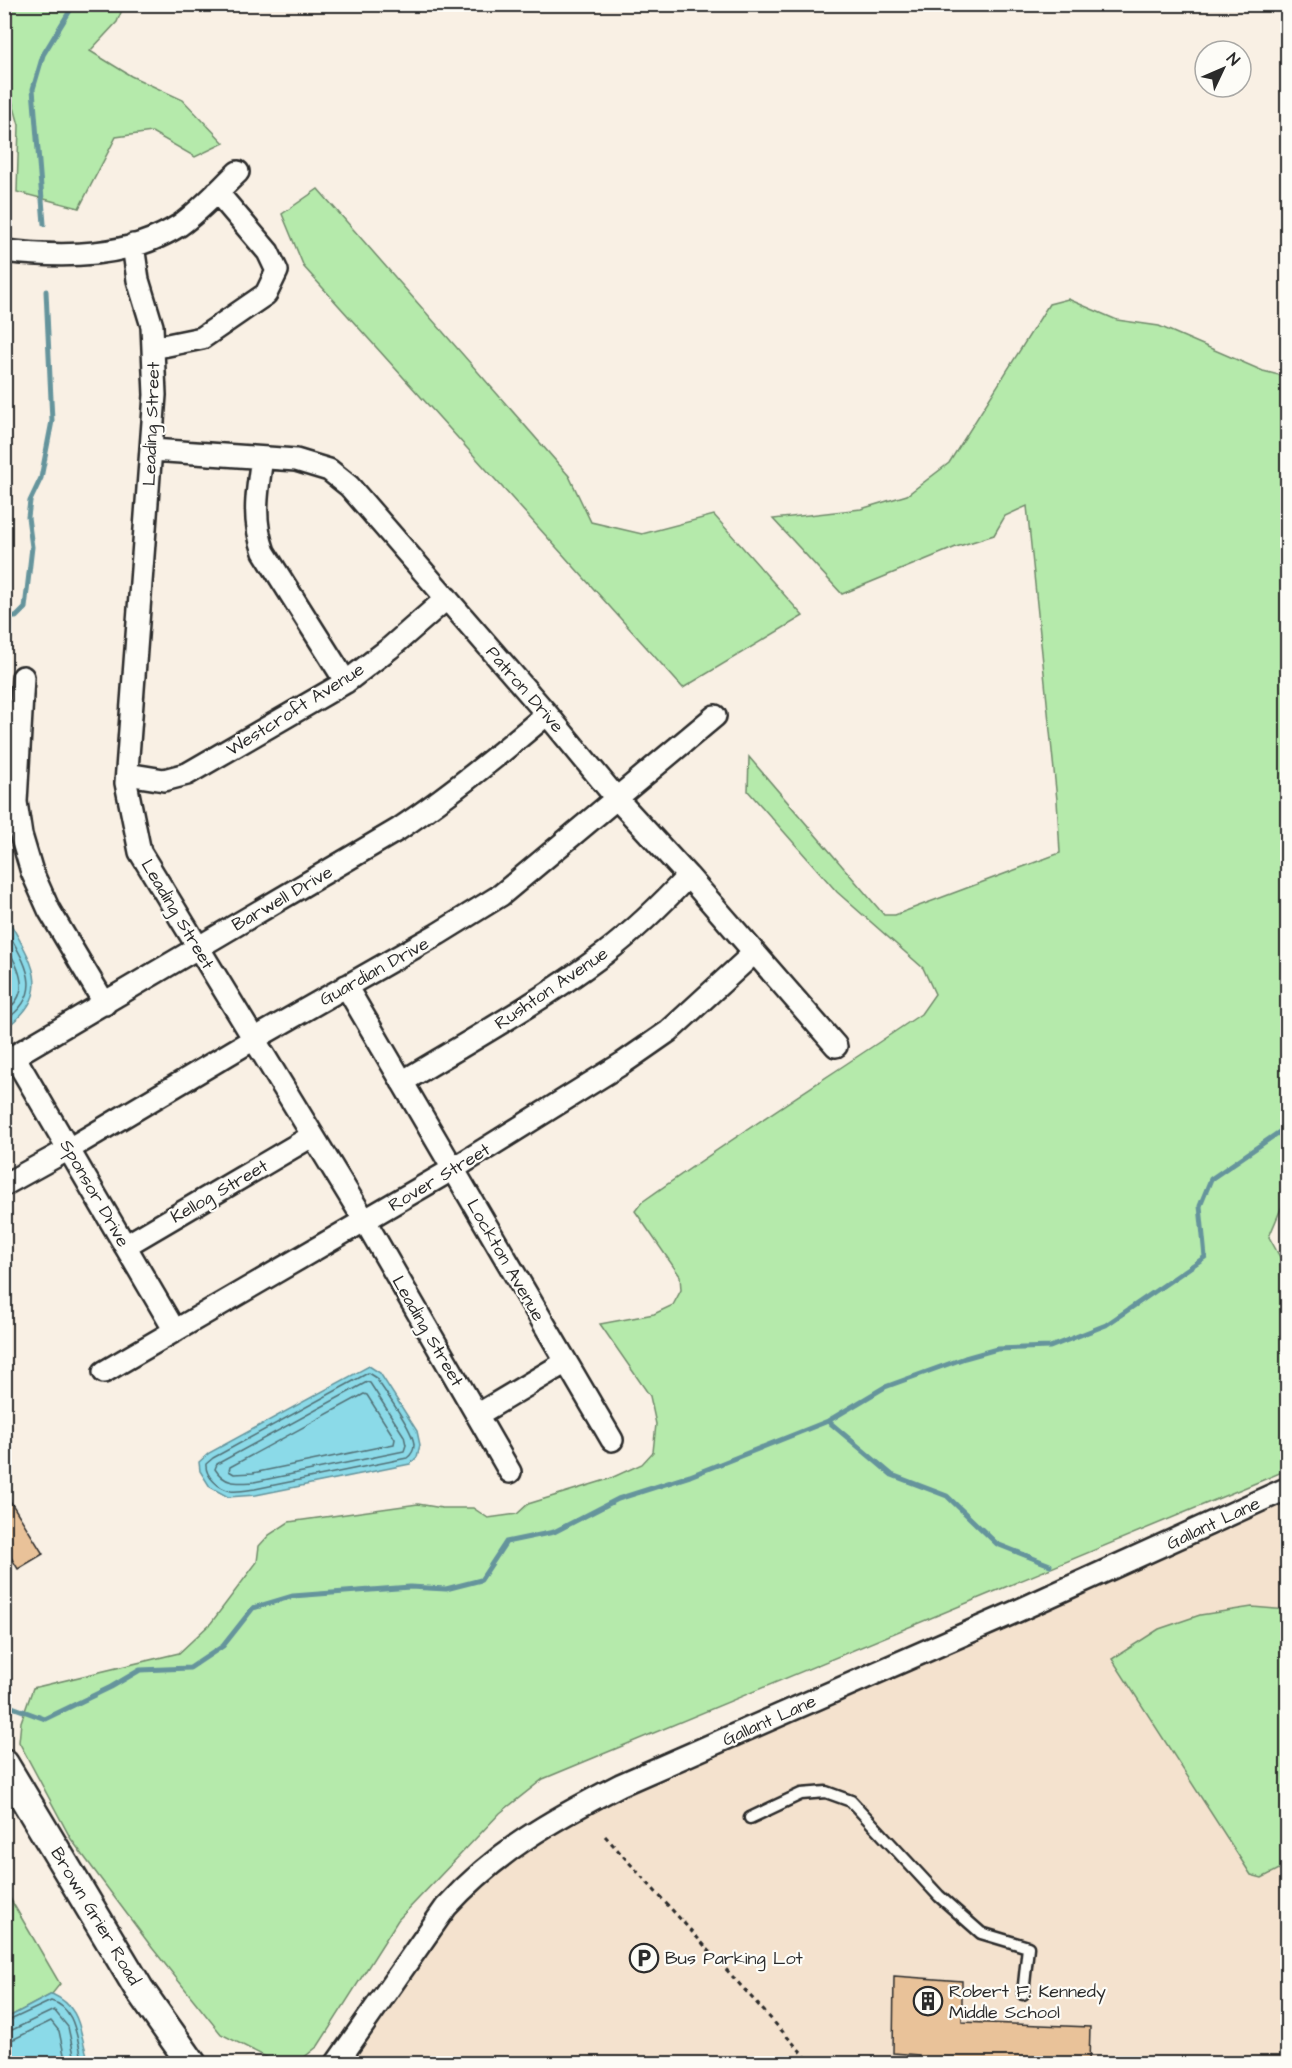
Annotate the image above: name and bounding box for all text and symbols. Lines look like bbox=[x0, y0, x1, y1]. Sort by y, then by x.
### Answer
north arrow bbox=[1193, 39, 1253, 99]
text: N bbox=[1222, 48, 1244, 71]
street label: Leading Street bbox=[137, 361, 167, 487]
street label: Patron Drive bbox=[480, 641, 570, 738]
street label: Westcroft Avenue bbox=[222, 657, 369, 762]
street label: Leading Street bbox=[134, 855, 221, 975]
street label: Barwell Drive bbox=[227, 859, 337, 937]
street label: Guardian Drive bbox=[315, 931, 434, 1012]
street label: Rushton Avenue bbox=[490, 941, 613, 1036]
street label: Sponsor Drive bbox=[54, 1135, 136, 1252]
street label: Rover Street bbox=[384, 1137, 495, 1218]
street label: Kellog Street bbox=[166, 1153, 274, 1230]
street label: Lockton Avenue bbox=[460, 1195, 551, 1326]
street label: Leading Street bbox=[385, 1271, 470, 1392]
street label: Gallant Lane bbox=[1162, 1491, 1264, 1556]
street label: Gallant Lane bbox=[718, 1689, 820, 1752]
street label: Brown Grier Road bbox=[44, 1843, 147, 1990]
parking icon: Bus Parking Lot bbox=[628, 1942, 660, 1974]
place label: Bus Parking Lot bbox=[665, 1946, 804, 1972]
place label: Robert F. Kennedy Middle School bbox=[949, 1979, 1106, 2025]
building icon: Robert F. Kennedy Middle School bbox=[912, 1985, 944, 2017]

